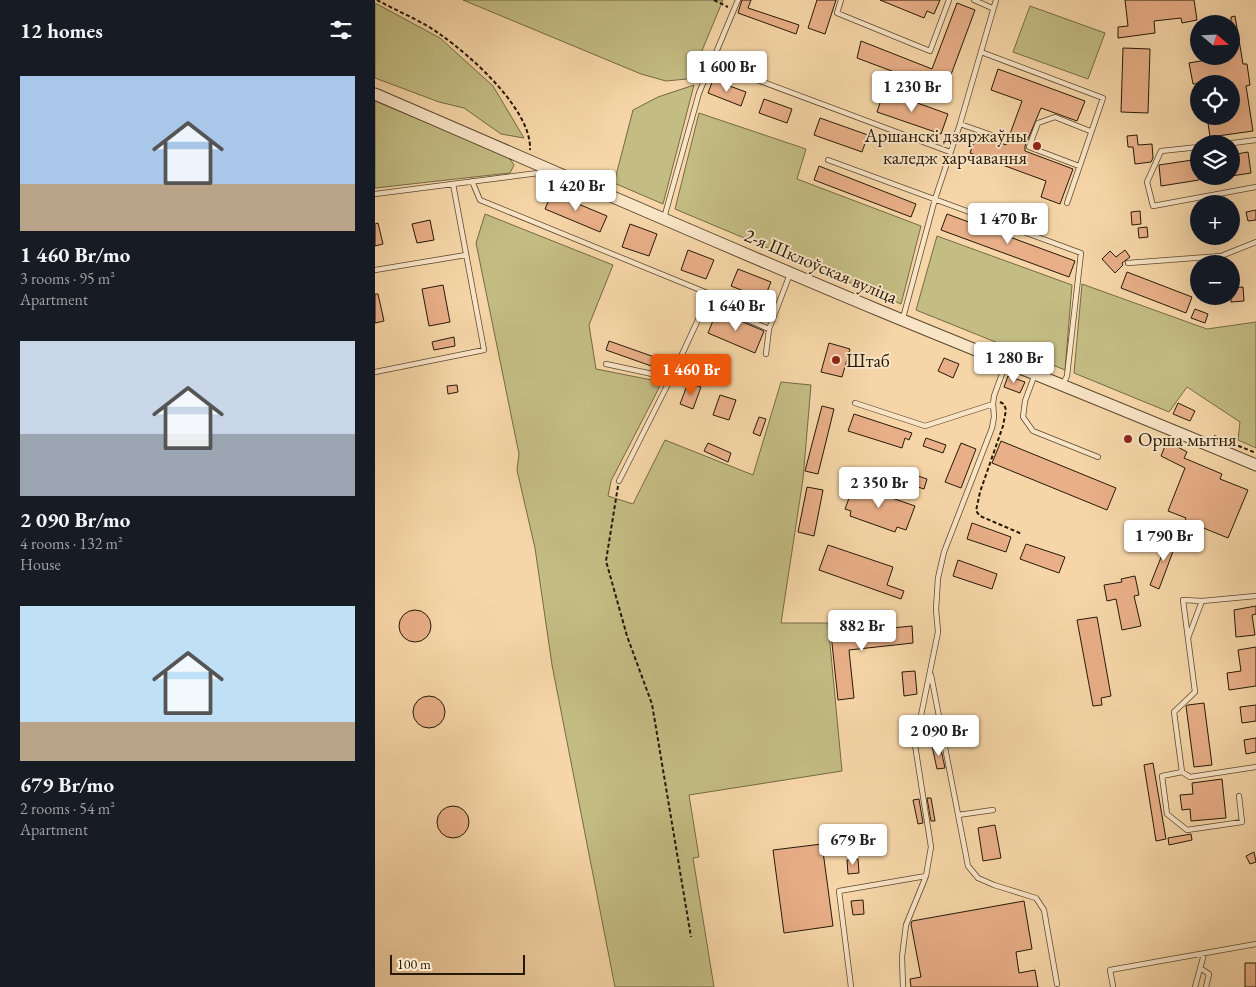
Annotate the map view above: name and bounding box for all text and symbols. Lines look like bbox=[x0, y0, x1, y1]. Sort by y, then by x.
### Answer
north arrow bbox=[1190, 15, 1240, 65]
map controls bbox=[1190, 15, 1240, 305]
icon: filters bbox=[327, 16, 355, 44]
text: 12 homes bbox=[20, 17, 103, 44]
pin: 1 600 Br bbox=[675, 51, 779, 93]
text: 1 600 Br bbox=[698, 56, 756, 77]
pin: 1 230 Br bbox=[860, 70, 964, 113]
button: locate bbox=[1190, 75, 1240, 125]
text: 1 230 Br bbox=[883, 76, 941, 97]
icon: home bbox=[143, 108, 233, 198]
place label: Аршанскі дзяржаўны каледж харчавання bbox=[863, 123, 1027, 170]
button: layers bbox=[1190, 135, 1240, 185]
marker: Аршанскі дзяржаўны каледж харчавання bbox=[1031, 140, 1043, 152]
pin: 1 420 Br bbox=[524, 170, 628, 212]
text: 1 420 Br bbox=[547, 175, 605, 196]
button: + bbox=[1190, 195, 1240, 245]
pin: 1 470 Br bbox=[956, 202, 1060, 245]
text: 1 470 Br bbox=[979, 208, 1037, 229]
street label: 2-я Шклоўская вуліца bbox=[741, 222, 902, 310]
text: 1 460 Br/mo bbox=[20, 241, 130, 268]
button: − bbox=[1190, 255, 1240, 305]
text: 3 rooms · 95 m² bbox=[20, 268, 115, 289]
text: Apartment bbox=[20, 289, 88, 310]
pin: 1 640 Br bbox=[684, 290, 788, 332]
text: 1 640 Br bbox=[707, 295, 765, 316]
pin: 1 280 Br bbox=[962, 342, 1066, 384]
text: 1 280 Br bbox=[985, 347, 1043, 368]
place label: Штаб bbox=[846, 348, 890, 373]
pin: 1 460 Br bbox=[639, 354, 743, 396]
marker: Штаб bbox=[830, 354, 842, 366]
text: 1 460 Br bbox=[662, 359, 720, 380]
icon: home bbox=[143, 373, 233, 463]
place label: Орша мытня bbox=[1138, 427, 1237, 452]
marker: Орша мытня bbox=[1122, 433, 1134, 445]
pin: 2 350 Br bbox=[827, 466, 931, 509]
text: 2 350 Br bbox=[850, 472, 908, 493]
text: 2 090 Br/mo bbox=[20, 506, 130, 533]
pin: 1 790 Br bbox=[1112, 520, 1216, 562]
text: 1 790 Br bbox=[1135, 525, 1193, 546]
text: 4 rooms · 132 m² bbox=[20, 533, 123, 554]
text: House bbox=[20, 554, 61, 575]
pin: 882 Br bbox=[821, 610, 903, 652]
text: 882 Br bbox=[839, 615, 885, 636]
icon: home bbox=[143, 638, 233, 728]
pin: 2 090 Br bbox=[887, 714, 991, 757]
text: 2 090 Br bbox=[910, 720, 968, 741]
text: 679 Br/mo bbox=[20, 771, 114, 798]
text: 2 rooms · 54 m² bbox=[20, 798, 115, 819]
text: Apartment bbox=[20, 819, 88, 840]
pin: 679 Br bbox=[812, 824, 894, 866]
text: 679 Br bbox=[830, 829, 876, 850]
scale bar bbox=[390, 952, 525, 975]
text: 100 m bbox=[397, 955, 431, 973]

